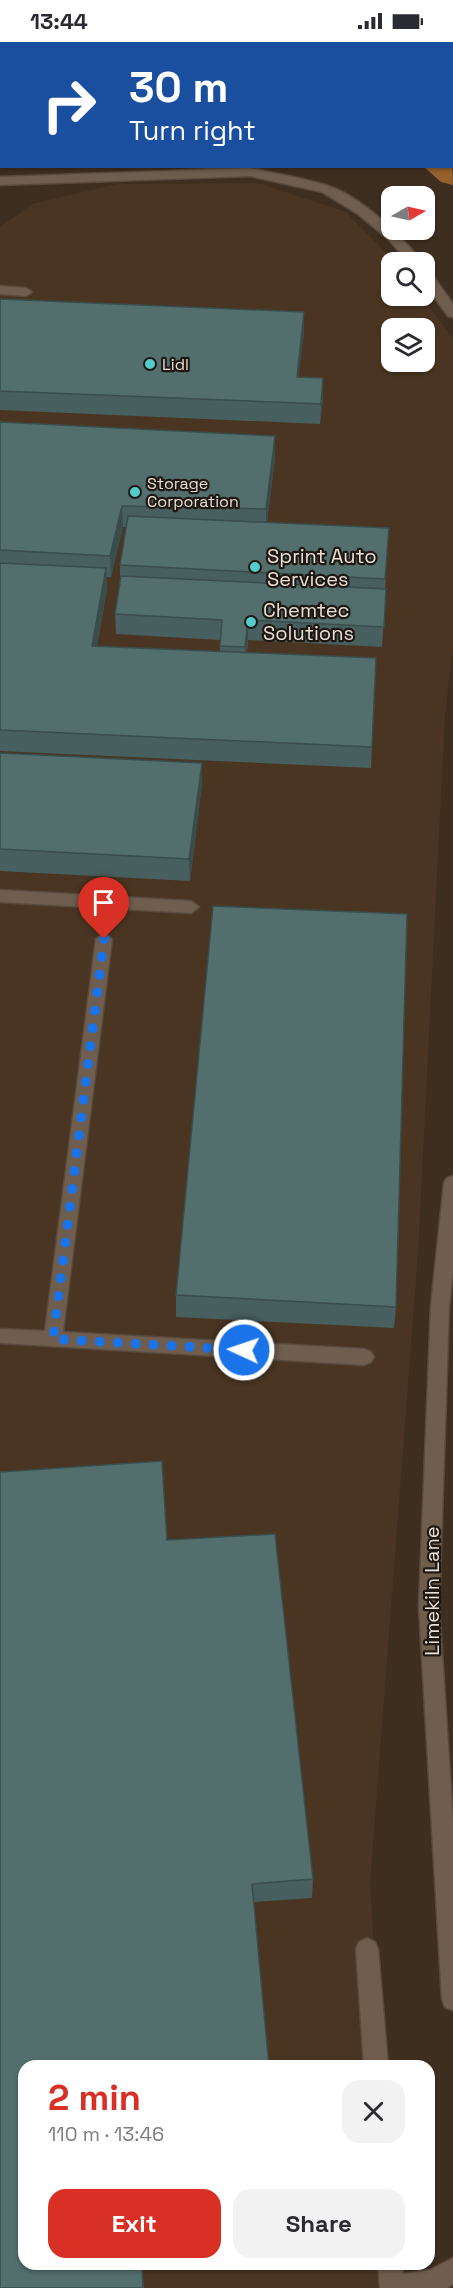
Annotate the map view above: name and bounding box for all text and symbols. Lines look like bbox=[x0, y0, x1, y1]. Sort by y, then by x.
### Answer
text: 13:44 bbox=[30, 7, 88, 35]
text: 30 m bbox=[129, 61, 228, 114]
icon: right bbox=[30, 66, 108, 144]
text: Turn right bbox=[129, 113, 256, 148]
north arrow bbox=[381, 186, 435, 240]
map controls bbox=[381, 186, 435, 372]
button: search bbox=[381, 252, 435, 306]
button: layers bbox=[381, 318, 435, 372]
place label: Lidl bbox=[162, 354, 189, 375]
marker: Lidl bbox=[143, 357, 157, 371]
place label: Storage Corporation bbox=[147, 473, 239, 512]
marker: Storage Corporation bbox=[128, 485, 142, 499]
place label: Sprint Auto Services bbox=[267, 543, 377, 592]
marker: Sprint Auto Services bbox=[248, 560, 262, 574]
place label: Chemtec Solutions bbox=[263, 597, 354, 646]
marker: Chemtec Solutions bbox=[244, 615, 258, 629]
pin bbox=[78, 877, 129, 939]
icon: arrive bbox=[87, 886, 120, 919]
position arrow bbox=[212, 1318, 276, 1382]
street label: Limekiln Lane bbox=[419, 1526, 445, 1656]
text: 2 min bbox=[48, 2075, 141, 2121]
button: close bbox=[342, 2080, 405, 2143]
text: 110 m · 13:46 bbox=[48, 2121, 164, 2147]
button: Exit bbox=[48, 2189, 221, 2258]
button: Share bbox=[233, 2189, 405, 2258]

